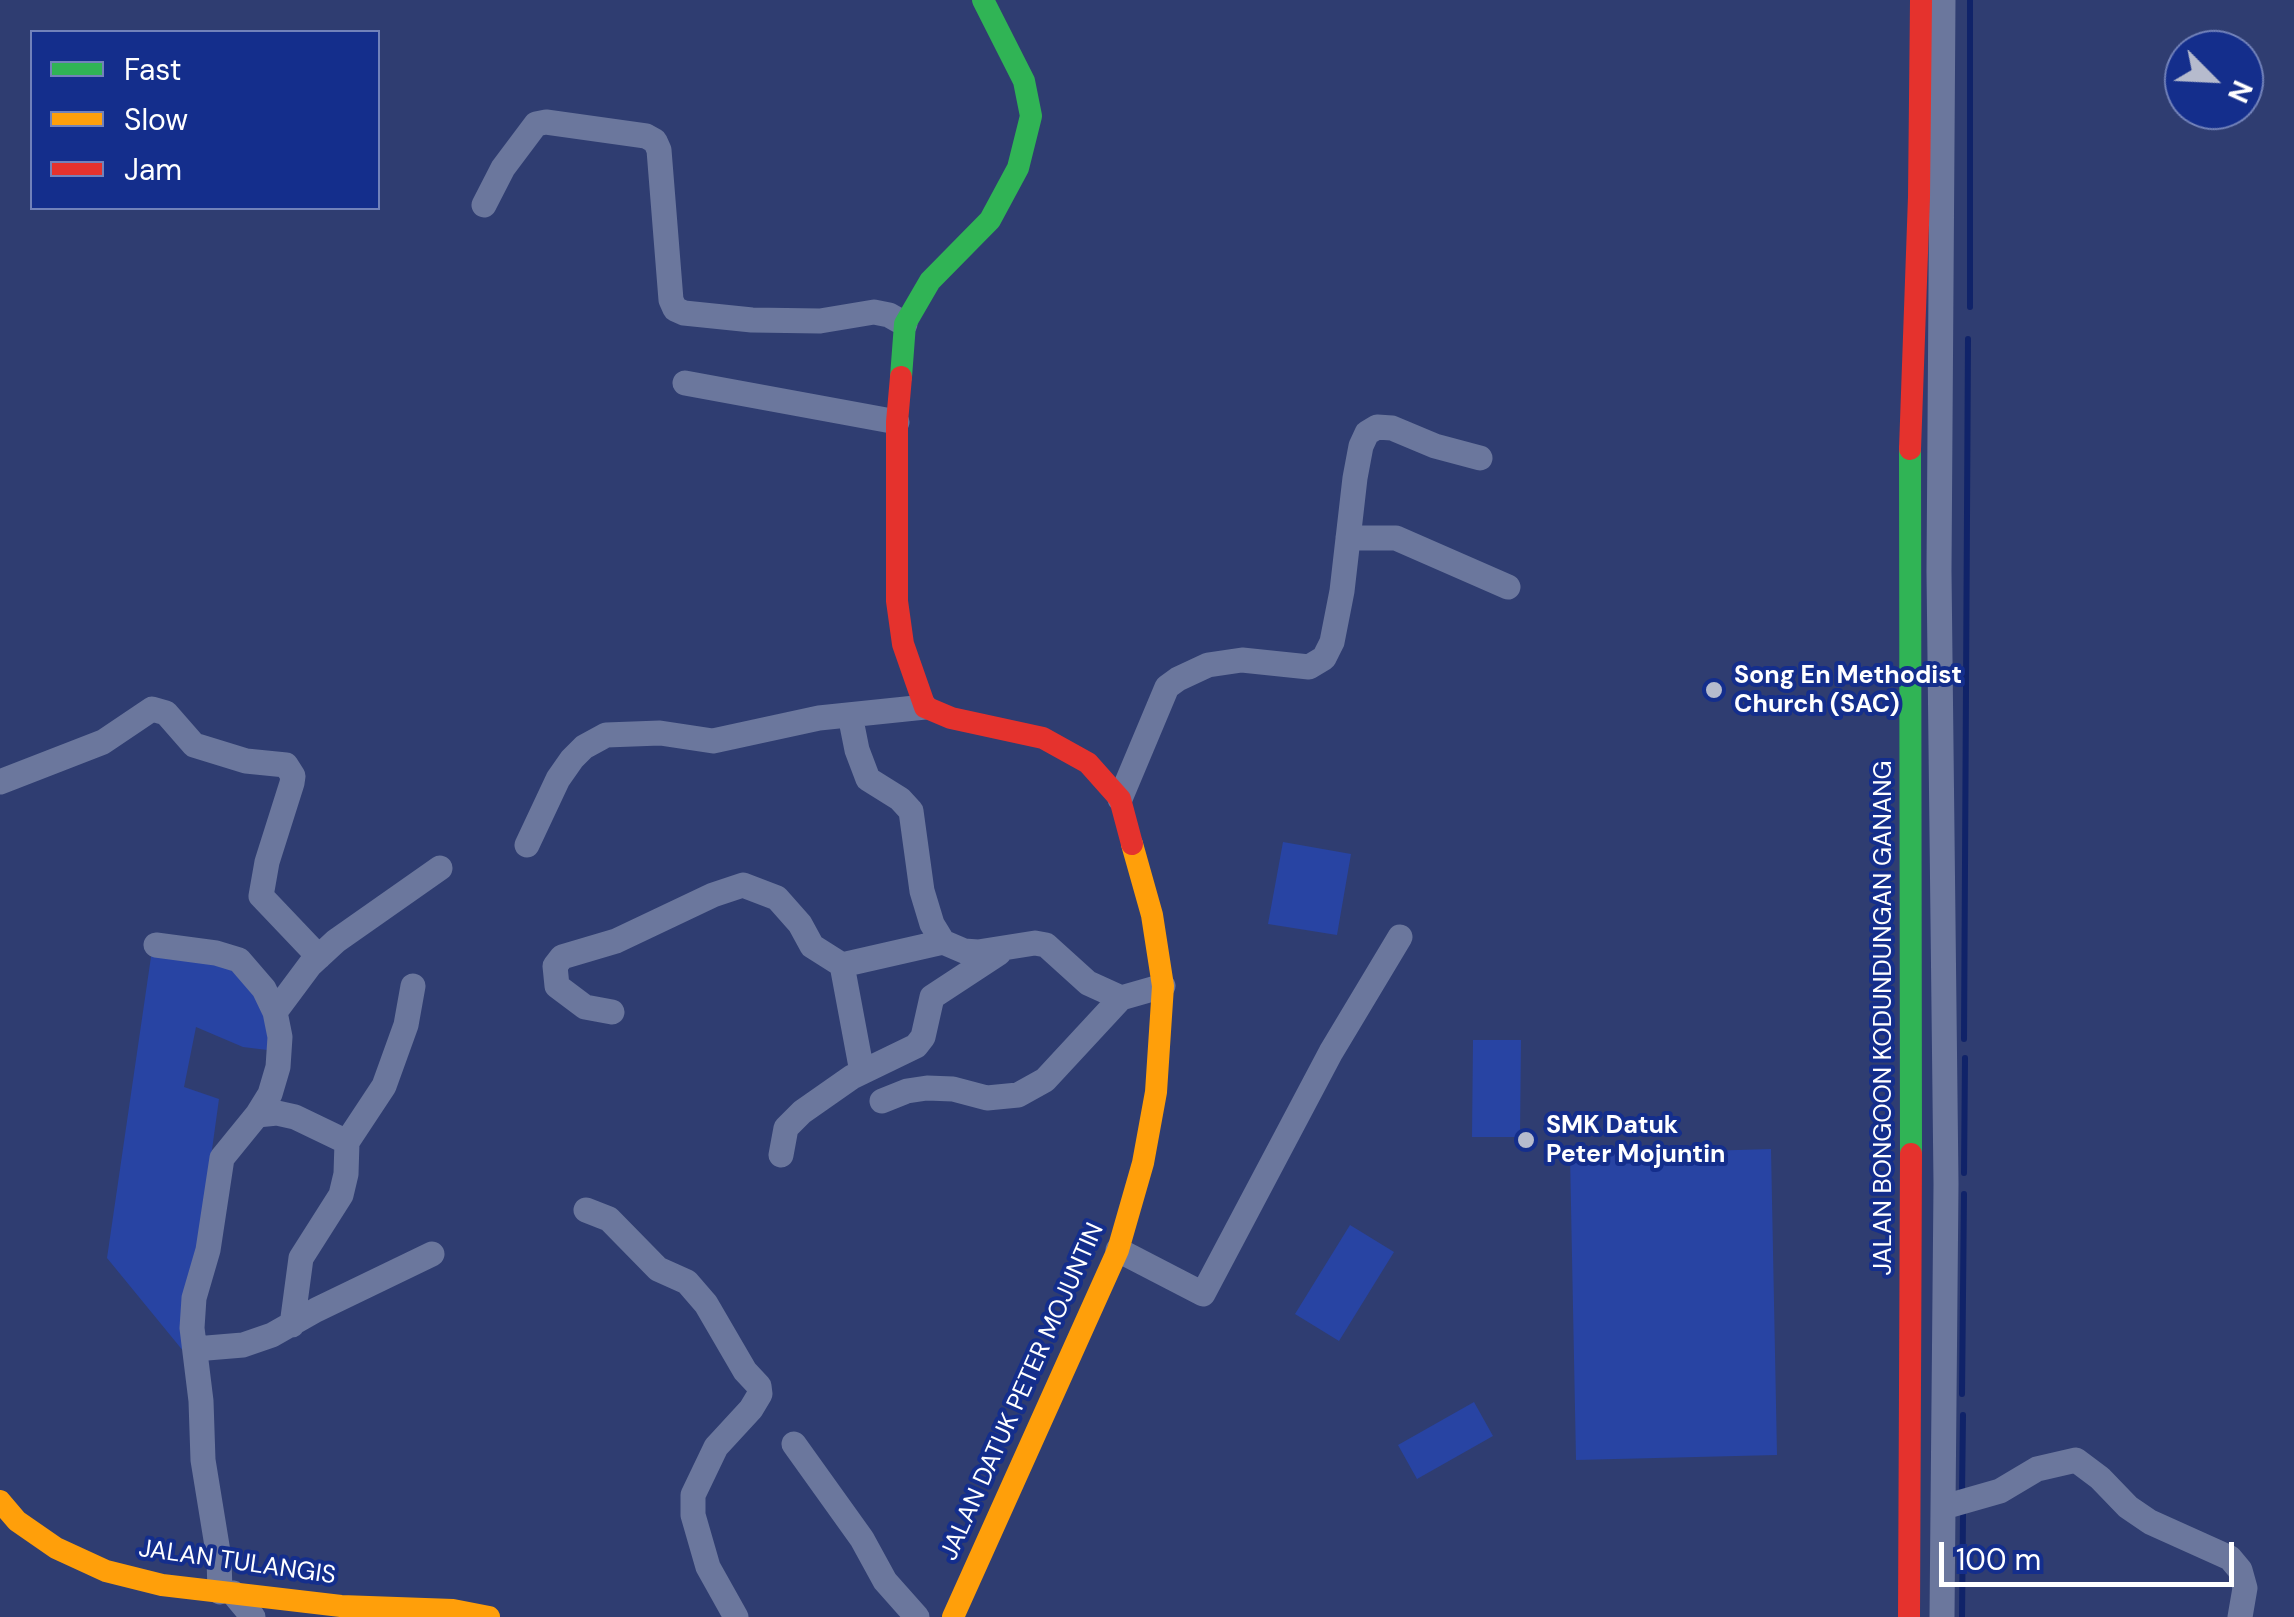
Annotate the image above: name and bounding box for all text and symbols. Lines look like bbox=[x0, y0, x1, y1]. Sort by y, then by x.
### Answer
legend bbox=[30, 30, 380, 210]
north arrow bbox=[2164, 30, 2264, 130]
text: Fast bbox=[124, 50, 182, 89]
text: N bbox=[2219, 75, 2261, 108]
text: Slow bbox=[124, 100, 188, 139]
text: Jam bbox=[124, 150, 182, 189]
place label: Song En Methodist Church (SAC) bbox=[1734, 661, 1962, 720]
marker: Song En Methodist Church (SAC) bbox=[1703, 679, 1725, 701]
street label: JALAN BONGOON KODUNDUNGAN GANANG bbox=[1869, 760, 1899, 1276]
place label: SMK Datuk Peter Mojuntin bbox=[1546, 1111, 1725, 1170]
marker: SMK Datuk Peter Mojuntin bbox=[1515, 1129, 1537, 1151]
street label: JALAN DATUK PETER MOJUNTIN bbox=[935, 1219, 1111, 1565]
scale bar bbox=[1944, 1522, 2239, 1584]
street label: JALAN TULANGIS bbox=[136, 1534, 338, 1592]
text: 100 m bbox=[1956, 1540, 2041, 1579]

